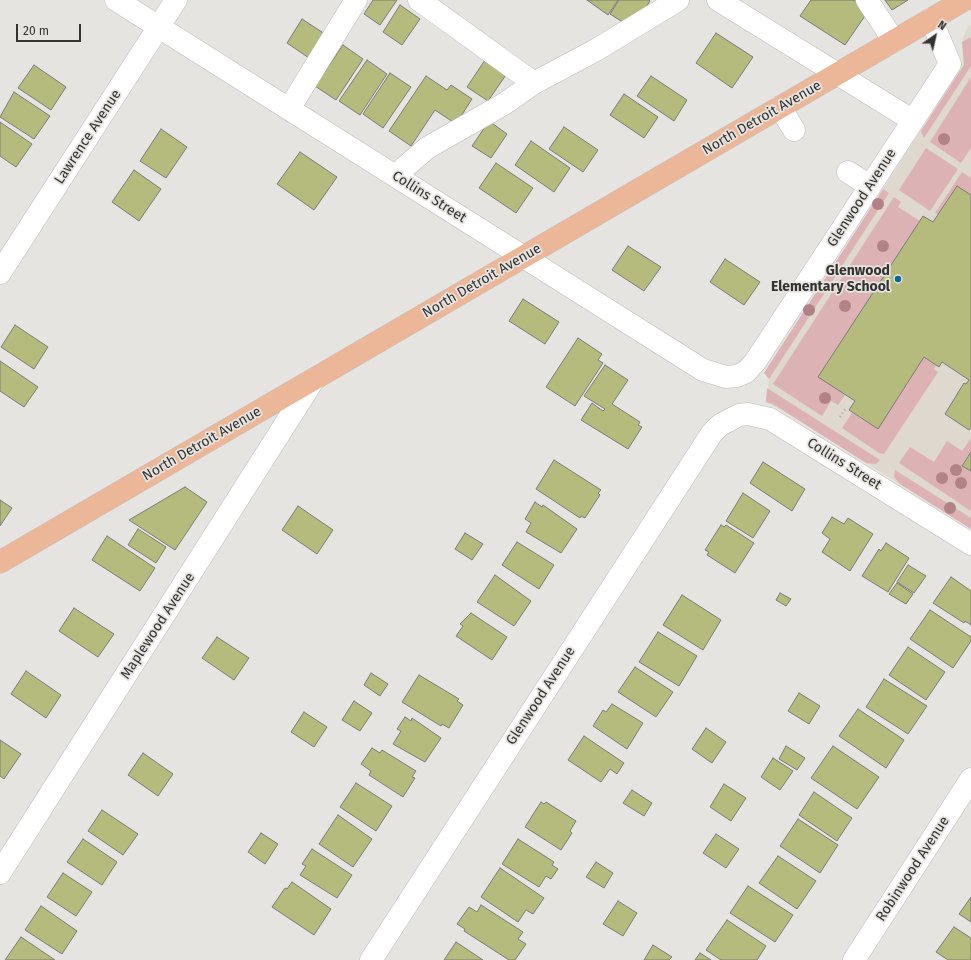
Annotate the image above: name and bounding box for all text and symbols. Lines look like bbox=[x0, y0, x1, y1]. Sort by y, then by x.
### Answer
scale bar bbox=[18, 16, 83, 42]
north arrow bbox=[915, 16, 955, 56]
text: N bbox=[935, 18, 949, 33]
text: 20 m bbox=[23, 24, 49, 38]
street label: North Detroit Avenue bbox=[700, 77, 824, 159]
street label: Lawrence Avenue bbox=[51, 87, 125, 187]
street label: Glenwood Avenue bbox=[824, 146, 900, 250]
street label: Collins Street bbox=[389, 168, 469, 226]
street label: North Detroit Avenue bbox=[420, 240, 544, 322]
place label: Glenwood Elementary School bbox=[771, 263, 890, 296]
marker: Glenwood Elementary School bbox=[893, 274, 903, 284]
street label: North Detroit Avenue bbox=[140, 403, 264, 485]
street label: Collins Street bbox=[804, 435, 884, 493]
street label: Maplewood Avenue bbox=[117, 570, 199, 682]
street label: Glenwood Avenue bbox=[503, 644, 579, 748]
street label: Robinwood Avenue bbox=[873, 813, 953, 925]

